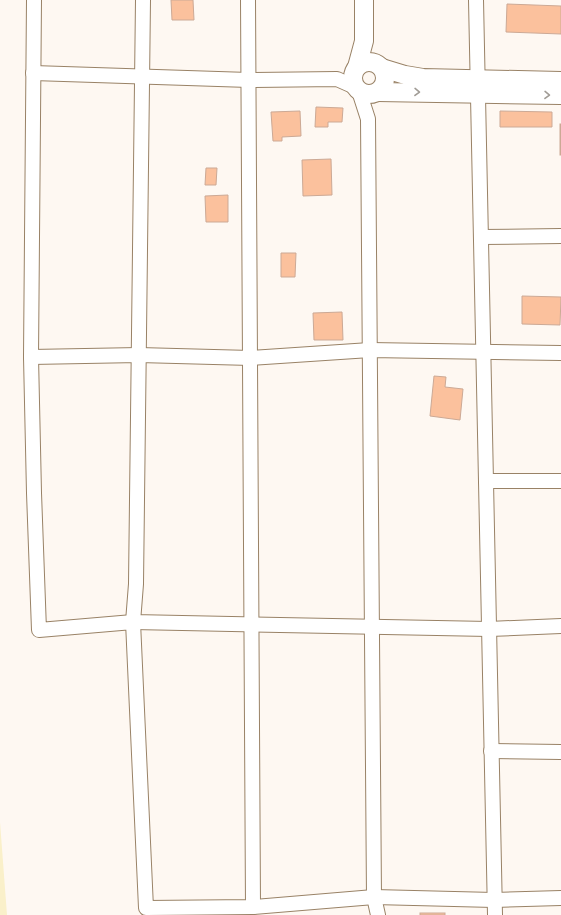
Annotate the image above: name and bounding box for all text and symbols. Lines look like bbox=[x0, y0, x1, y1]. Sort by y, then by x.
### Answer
one-way arrow bbox=[414, 88, 420, 96]
one-way arrow bbox=[544, 91, 550, 99]

